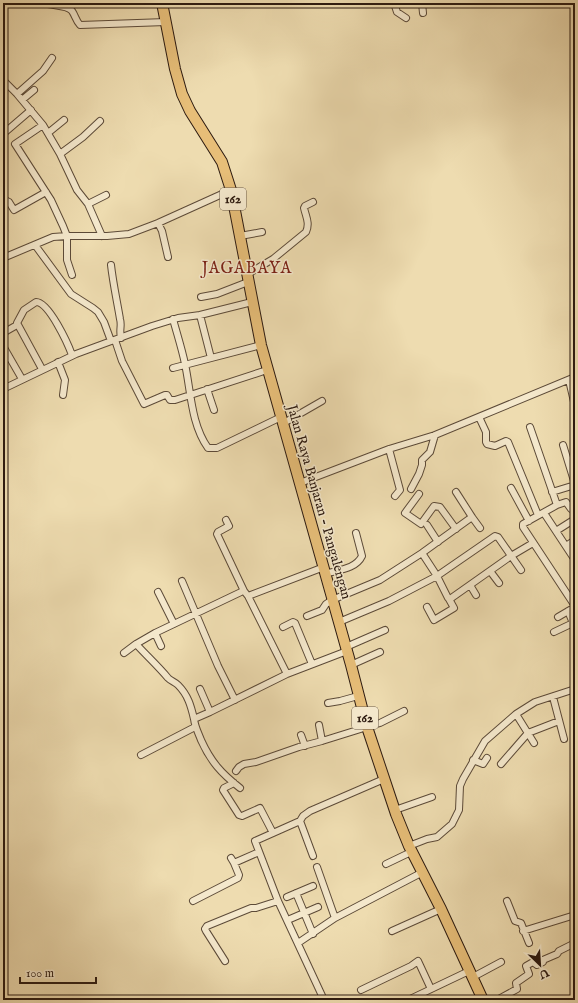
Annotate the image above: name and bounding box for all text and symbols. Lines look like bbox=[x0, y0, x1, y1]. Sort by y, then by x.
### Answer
road number: 162 bbox=[220, 188, 246, 210]
district label: JAGABAYA bbox=[200, 259, 293, 279]
street label: Jalan Raya Banjaran - Pangalengan bbox=[282, 401, 356, 602]
road number: 162 bbox=[352, 707, 378, 729]
north arrow bbox=[520, 945, 560, 985]
scale bar bbox=[20, 959, 96, 985]
text: U bbox=[536, 964, 552, 982]
text: 100 m bbox=[26, 966, 54, 981]

